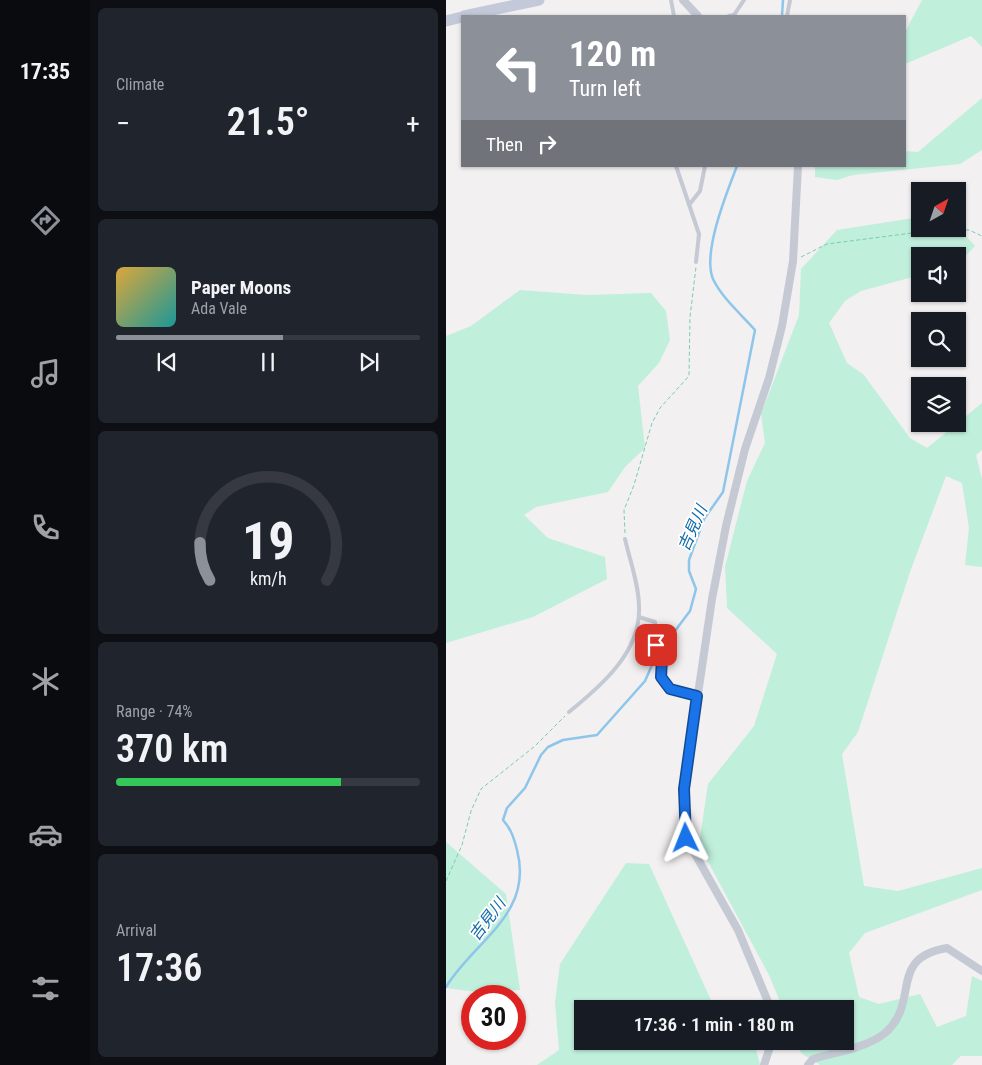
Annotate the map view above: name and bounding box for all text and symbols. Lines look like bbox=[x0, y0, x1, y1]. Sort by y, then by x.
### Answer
text: 120 m bbox=[569, 34, 656, 75]
icon: left bbox=[486, 35, 551, 100]
text: 17:35 bbox=[20, 59, 70, 84]
text: Climate bbox=[116, 75, 164, 94]
text: Turn left bbox=[569, 76, 641, 101]
text: 21.5° bbox=[227, 100, 309, 144]
text: − bbox=[116, 107, 130, 140]
text: + bbox=[406, 107, 420, 140]
icon: right bbox=[533, 130, 561, 158]
text: Then bbox=[486, 133, 523, 156]
north arrow bbox=[911, 182, 966, 238]
map controls bbox=[911, 182, 966, 432]
icon: directions bbox=[28, 203, 63, 238]
button: sound bbox=[911, 247, 966, 302]
text: Paper Moons bbox=[191, 276, 291, 299]
text: Ada Vale bbox=[191, 299, 247, 318]
button: search bbox=[911, 312, 966, 367]
icon: previous bbox=[153, 348, 181, 376]
icon: pause bbox=[254, 348, 282, 376]
icon: next bbox=[355, 348, 383, 376]
icon: music bbox=[28, 356, 63, 391]
button: layers bbox=[911, 377, 966, 432]
water label: 吉見川 bbox=[674, 501, 712, 554]
icon: phone bbox=[28, 510, 63, 545]
text: 19 bbox=[242, 511, 294, 572]
text: km/h bbox=[250, 568, 286, 589]
pin bbox=[635, 624, 677, 666]
icon: arrive bbox=[642, 631, 670, 659]
icon: climate bbox=[28, 664, 63, 699]
text: Range · 74% bbox=[116, 702, 192, 721]
text: 370 km bbox=[116, 727, 228, 771]
position arrow bbox=[659, 811, 711, 863]
icon: car bbox=[28, 817, 63, 852]
water label: 吉見川 bbox=[465, 893, 511, 944]
text: Arrival bbox=[116, 921, 157, 940]
text: 17:36 bbox=[116, 946, 202, 990]
icon: filters bbox=[28, 971, 63, 1006]
speed limit sign: 30 bbox=[461, 985, 526, 1050]
text: 17:36 · 1 min · 180 m bbox=[634, 1013, 794, 1036]

